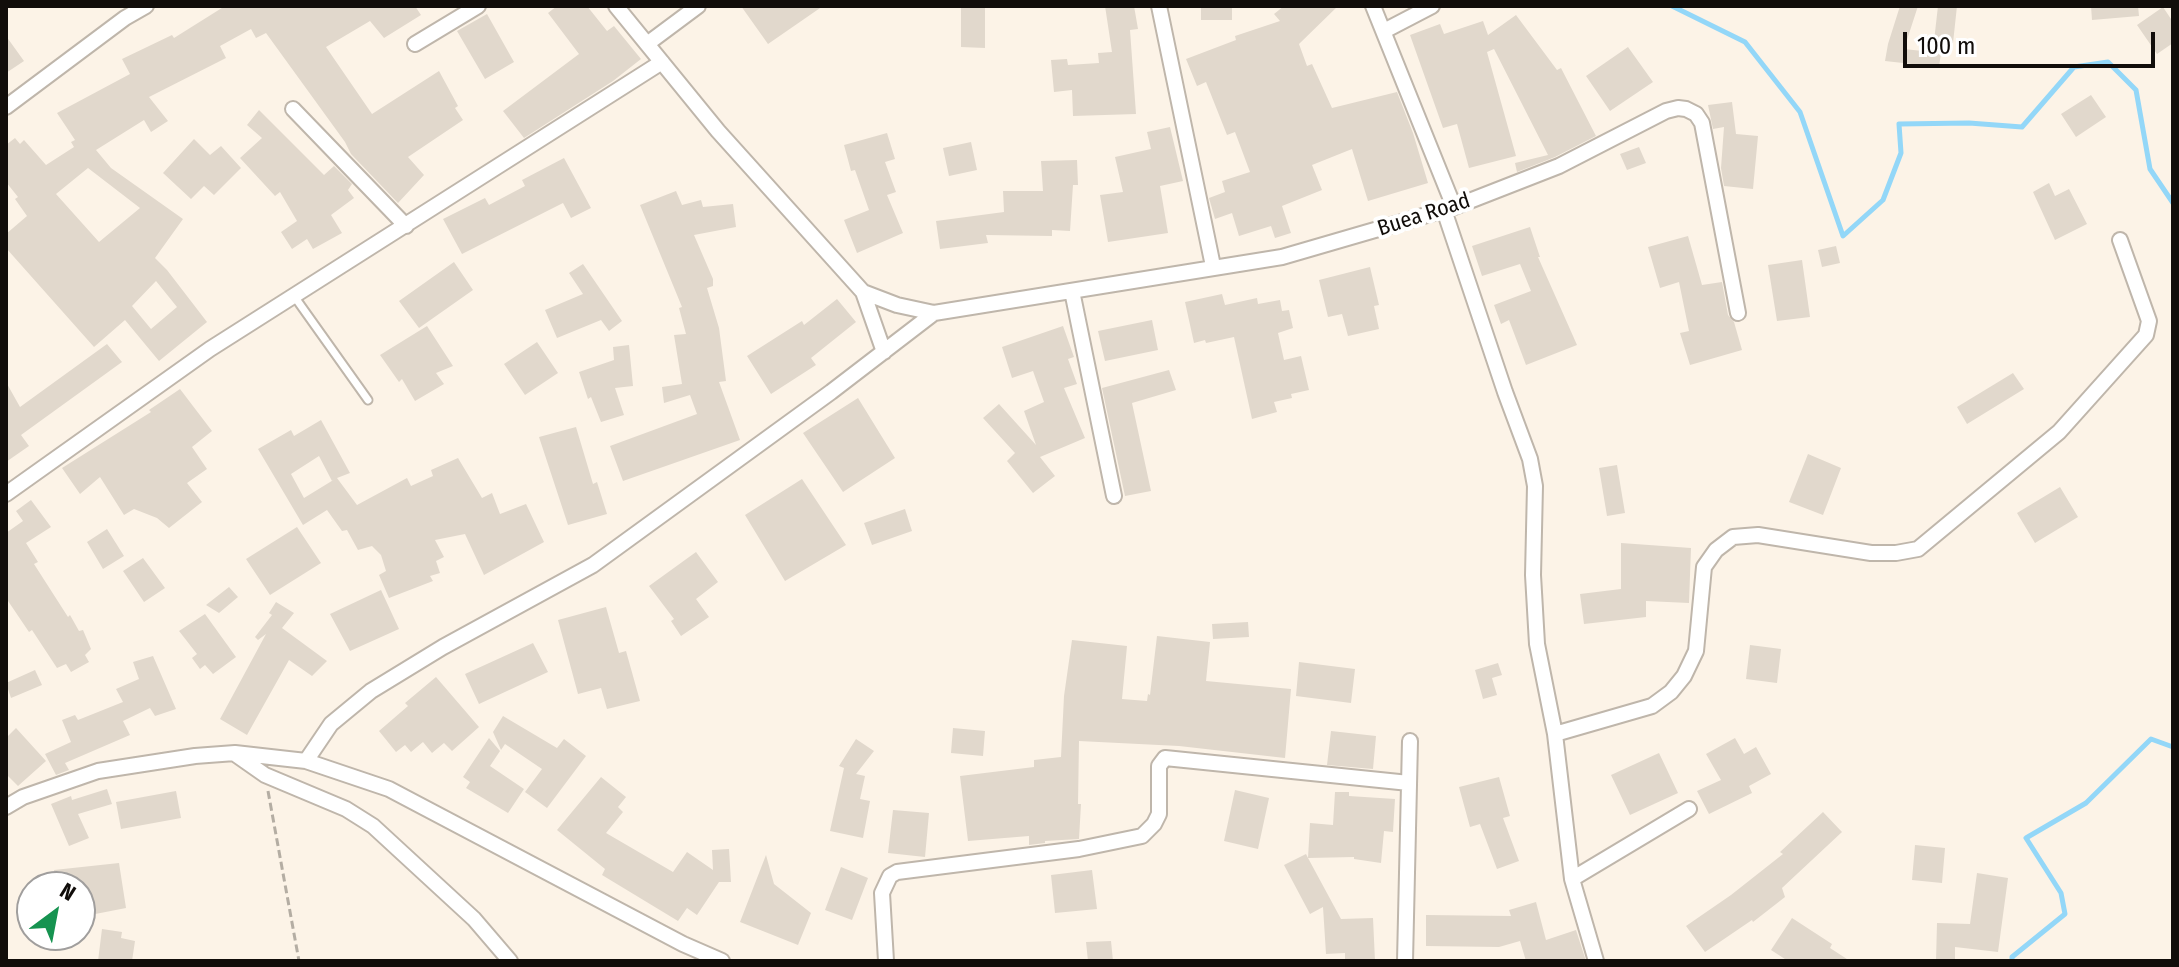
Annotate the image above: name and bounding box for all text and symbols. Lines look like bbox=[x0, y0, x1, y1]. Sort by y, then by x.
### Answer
scale bar bbox=[1907, 16, 2159, 66]
text: 100 m bbox=[1917, 32, 1975, 60]
street label: Buea Road bbox=[1374, 188, 1474, 242]
north arrow bbox=[16, 871, 96, 951]
text: N bbox=[55, 877, 81, 907]

